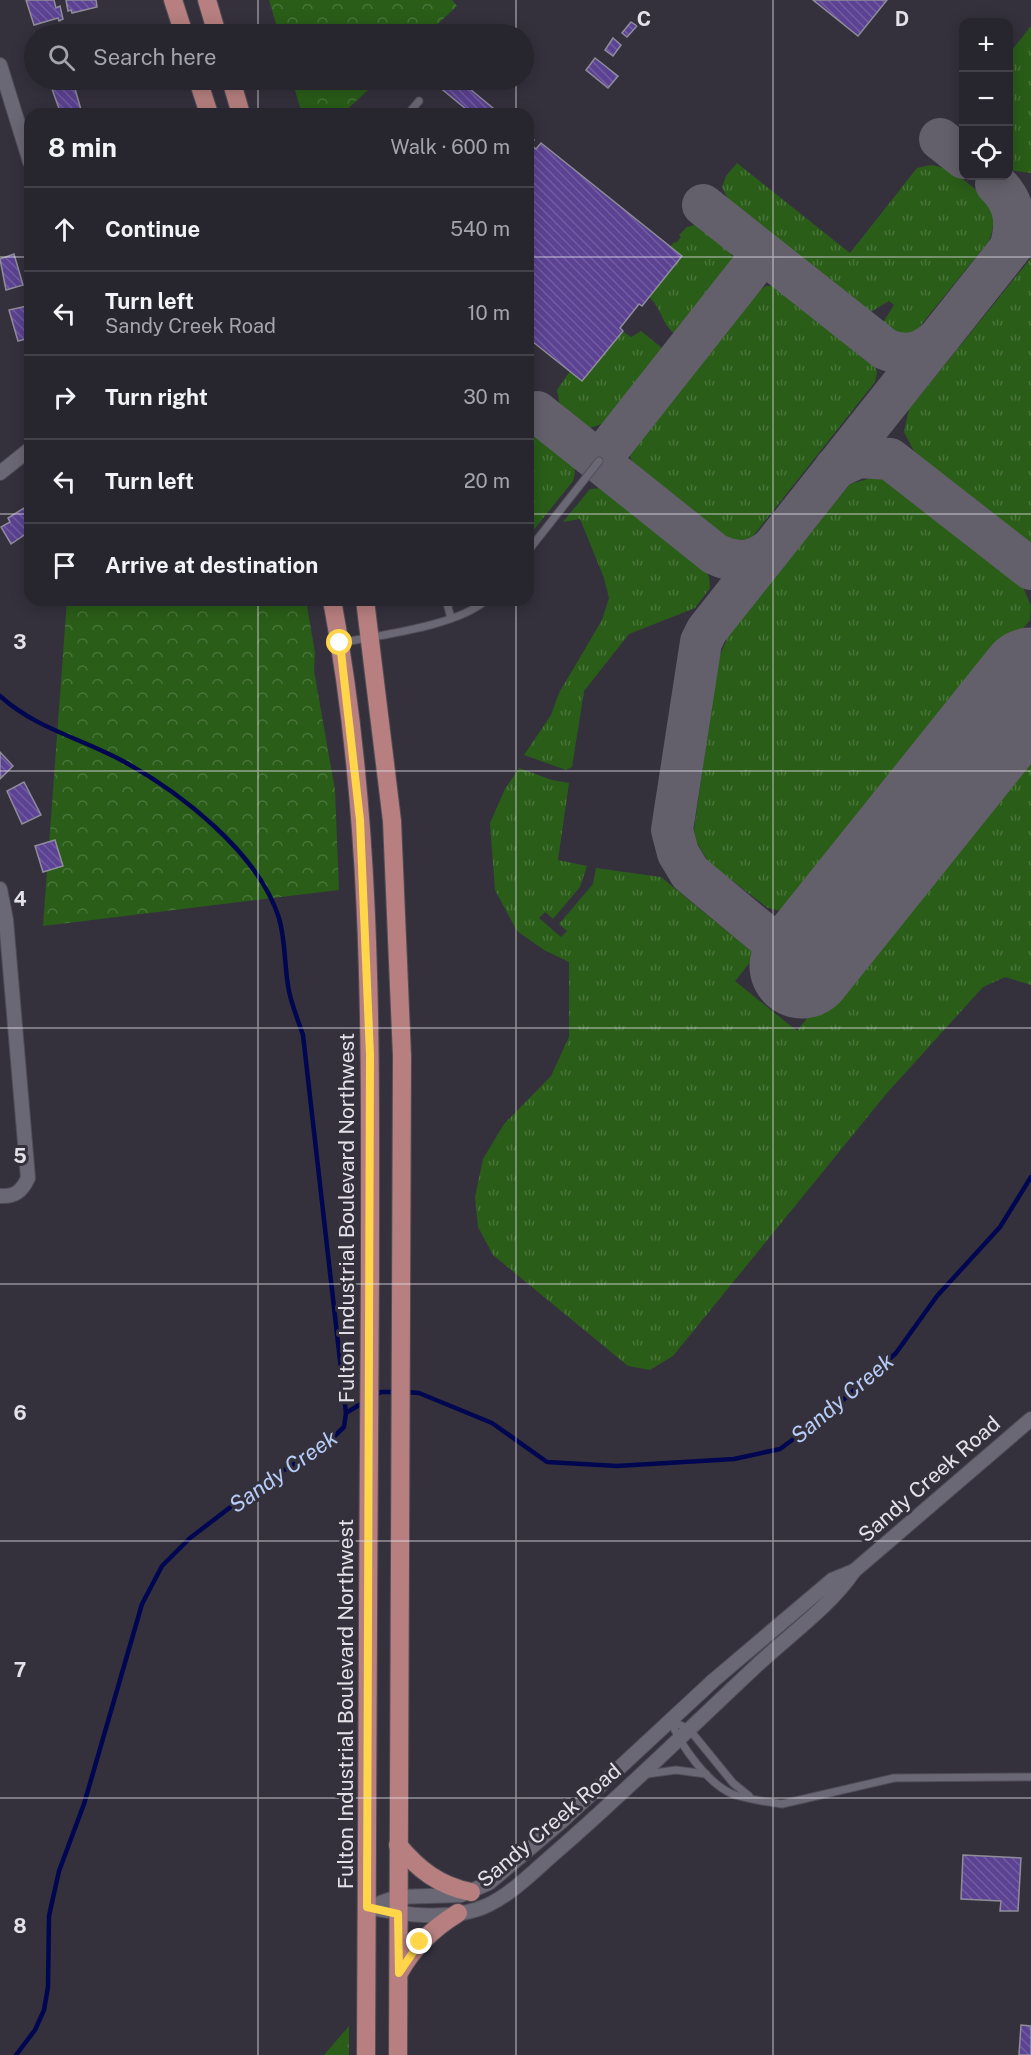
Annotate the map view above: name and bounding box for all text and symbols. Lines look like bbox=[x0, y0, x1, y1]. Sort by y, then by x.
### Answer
text: C bbox=[637, 7, 651, 31]
text: D bbox=[895, 7, 909, 31]
map controls bbox=[959, 18, 1013, 180]
button: + bbox=[959, 18, 1013, 72]
search box bbox=[24, 24, 534, 90]
icon: search bbox=[45, 41, 78, 74]
text: Search here bbox=[93, 44, 217, 70]
button: − bbox=[959, 72, 1013, 126]
button: locate bbox=[959, 126, 1013, 180]
text: 8 min bbox=[48, 132, 117, 163]
text: Walk · 600 m bbox=[391, 135, 510, 159]
icon: ahead bbox=[48, 213, 81, 246]
text: Continue bbox=[105, 216, 200, 242]
text: 540 m bbox=[450, 217, 510, 241]
text: Turn left bbox=[105, 288, 194, 314]
icon: left bbox=[48, 297, 81, 330]
text: 10 m bbox=[467, 301, 510, 325]
text: Sandy Creek Road bbox=[105, 314, 276, 338]
icon: right bbox=[48, 381, 81, 414]
text: Turn right bbox=[105, 384, 208, 410]
text: 30 m bbox=[463, 385, 510, 409]
icon: left bbox=[48, 465, 81, 498]
text: Turn left bbox=[105, 468, 194, 494]
text: 20 m bbox=[464, 469, 510, 493]
icon: arrive bbox=[48, 549, 81, 582]
text: Arrive at destination bbox=[105, 552, 318, 578]
route start bbox=[326, 629, 352, 655]
text: 3 bbox=[13, 630, 27, 654]
text: 4 bbox=[13, 887, 27, 911]
street label: Fulton Industrial Boulevard Northwest bbox=[334, 1033, 359, 1403]
text: 5 bbox=[13, 1144, 27, 1168]
water label: Sandy Creek bbox=[785, 1347, 899, 1448]
text: 6 bbox=[13, 1401, 27, 1425]
street label: Sandy Creek Road bbox=[853, 1411, 1005, 1547]
water label: Sandy Creek bbox=[224, 1424, 342, 1518]
street label: Fulton Industrial Boulevard Northwest bbox=[333, 1519, 358, 1889]
text: 7 bbox=[14, 1658, 26, 1682]
street label: Sandy Creek Road bbox=[472, 1758, 626, 1892]
text: 8 bbox=[13, 1914, 27, 1938]
route end bbox=[406, 1928, 432, 1954]

